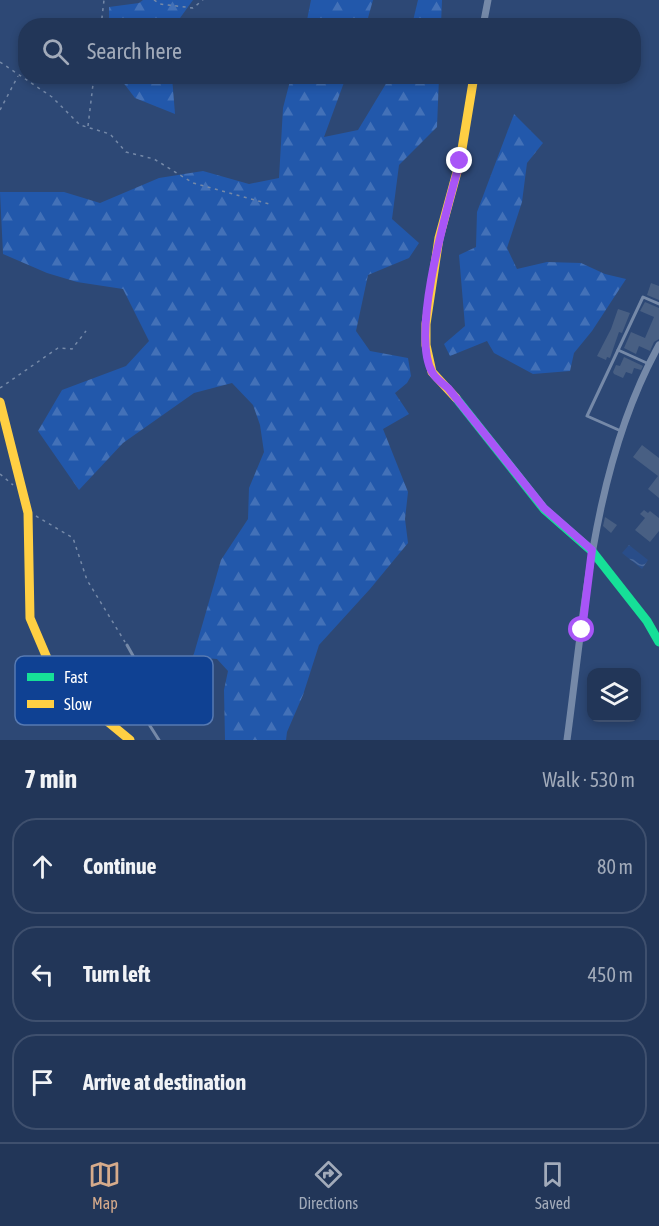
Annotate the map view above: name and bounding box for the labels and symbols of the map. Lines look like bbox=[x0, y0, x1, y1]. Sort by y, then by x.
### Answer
route end bbox=[446, 147, 472, 173]
route start bbox=[568, 616, 594, 642]
legend bbox=[15, 656, 213, 725]
text: Fast bbox=[64, 668, 88, 686]
text: Slow bbox=[64, 695, 92, 713]

